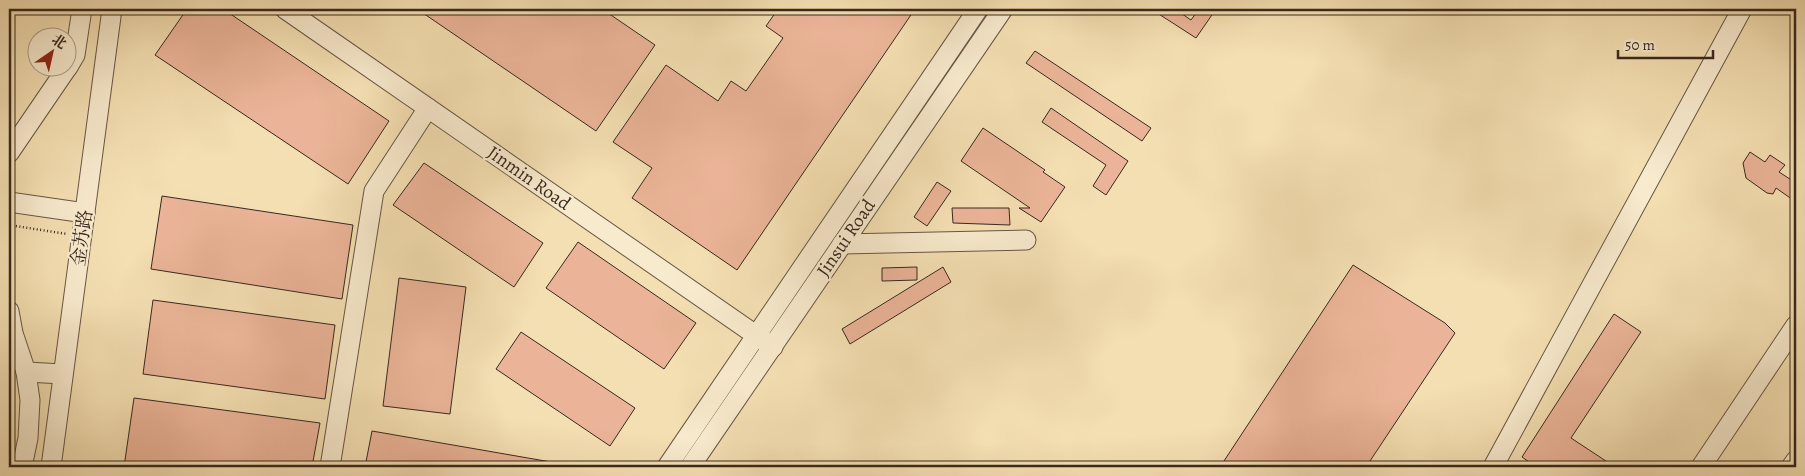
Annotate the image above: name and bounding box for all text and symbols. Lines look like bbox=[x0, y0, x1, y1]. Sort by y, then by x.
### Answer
north arrow bbox=[28, 28, 78, 78]
scale bar bbox=[1618, 28, 1712, 60]
text: 北 bbox=[48, 30, 70, 53]
text: 50 m bbox=[1625, 35, 1655, 55]
street label: Jinmin Road bbox=[482, 140, 577, 217]
street label: Jinsui Road bbox=[811, 194, 882, 282]
street label: 金苏路 bbox=[65, 208, 99, 268]

